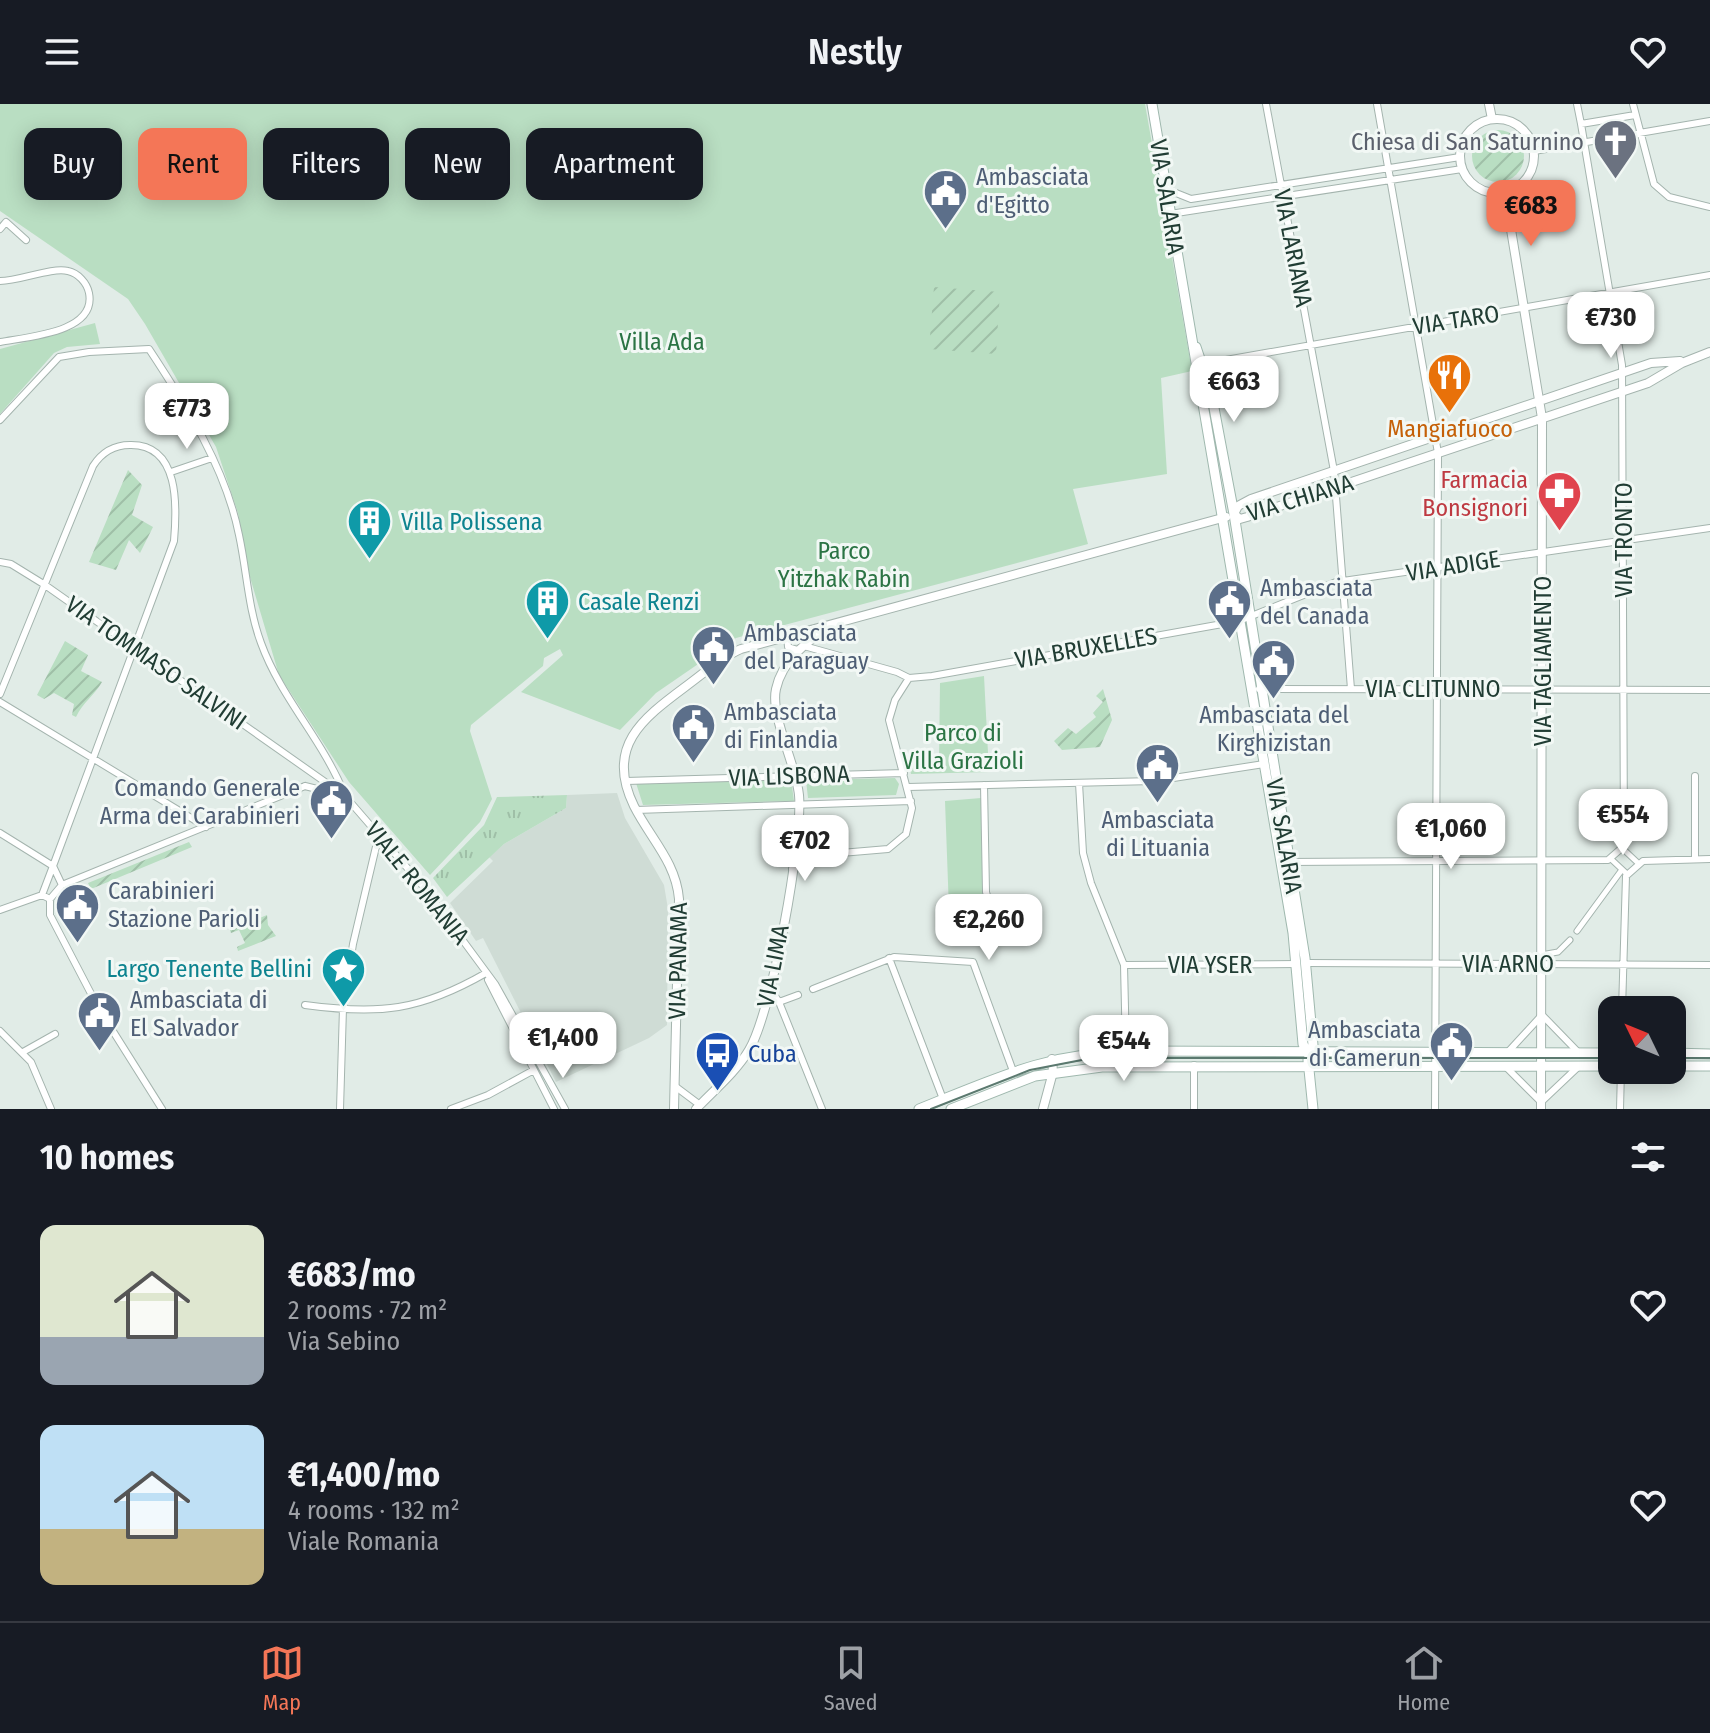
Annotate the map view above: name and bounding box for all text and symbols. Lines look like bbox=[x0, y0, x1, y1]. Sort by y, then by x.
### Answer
icon: menu bbox=[40, 30, 84, 74]
text: Nestly bbox=[808, 30, 902, 74]
icon: heart bbox=[1626, 30, 1670, 74]
church icon: Chiesa di San Saturnino bbox=[1591, 118, 1639, 181]
chip: Buy bbox=[24, 128, 122, 200]
chip: Rent bbox=[138, 128, 247, 200]
chip: Filters bbox=[263, 128, 389, 200]
chip: New bbox=[405, 128, 510, 200]
chip: Apartment bbox=[526, 128, 703, 200]
place label: Chiesa di San Saturnino bbox=[1351, 128, 1584, 156]
street label: VIA SALARIA bbox=[1144, 137, 1190, 257]
place label: Ambasciata d'Egitto bbox=[976, 163, 1089, 219]
public building icon: Ambasciata d'Egitto bbox=[921, 167, 969, 230]
pin: €683 bbox=[1484, 180, 1578, 248]
street label: VIA LARIANA bbox=[1268, 187, 1318, 310]
text: €683 bbox=[1504, 190, 1558, 221]
pin: €730 bbox=[1564, 292, 1658, 360]
street label: VIA TARO bbox=[1411, 299, 1501, 341]
text: €730 bbox=[1585, 302, 1637, 333]
park label: Villa Ada bbox=[619, 328, 705, 356]
restaurant icon: Mangiafuoco bbox=[1426, 351, 1474, 414]
pin: €663 bbox=[1187, 356, 1281, 424]
text: €663 bbox=[1208, 366, 1260, 397]
pin: €773 bbox=[140, 383, 234, 451]
text: €773 bbox=[163, 393, 211, 424]
place label: Mangiafuoco bbox=[1387, 415, 1513, 443]
place label: Farmacia Bonsignori bbox=[1422, 466, 1528, 522]
street label: VIA CHIANA bbox=[1243, 468, 1357, 527]
pharmacy icon: Farmacia Bonsignori bbox=[1535, 470, 1583, 533]
street label: VIA TRONTO bbox=[1610, 482, 1638, 598]
building icon: Villa Polissena bbox=[346, 498, 394, 561]
place label: Villa Polissena bbox=[401, 508, 543, 536]
park label: Parco Yitzhak Rabin bbox=[778, 537, 910, 593]
street label: VIA ADIGE bbox=[1404, 545, 1502, 587]
place label: Ambasciata del Canada bbox=[1260, 574, 1373, 630]
street label: VIA TAGLIAMENTO bbox=[1529, 576, 1557, 746]
building icon: Casale Renzi bbox=[523, 578, 571, 641]
public building icon: Ambasciata del Canada bbox=[1205, 578, 1253, 641]
place label: Casale Renzi bbox=[578, 588, 700, 616]
street label: VIA TOMMASO SALVINI bbox=[60, 590, 252, 736]
place label: Ambasciata del Paraguay bbox=[744, 619, 869, 675]
street label: VIA BRUXELLES bbox=[1013, 622, 1159, 674]
public building icon: Ambasciata del Paraguay bbox=[689, 623, 737, 686]
public building icon: Ambasciata del Kirghizistan bbox=[1250, 637, 1298, 700]
street label: VIA CLITUNNO bbox=[1365, 675, 1501, 703]
place label: Ambasciata di Finlandia bbox=[724, 698, 838, 754]
place label: Ambasciata del Kirghizistan bbox=[1199, 701, 1349, 757]
public building icon: Ambasciata di Finlandia bbox=[669, 702, 717, 765]
park label: Parco di Villa Grazioli bbox=[902, 719, 1024, 775]
public building icon: Ambasciata di Lituania bbox=[1134, 742, 1182, 805]
street label: VIA LISBONA bbox=[728, 760, 850, 792]
place label: Comando Generale Arma dei Carabinieri bbox=[100, 774, 300, 830]
street label: VIA SALARIA bbox=[1260, 776, 1308, 896]
public building icon: Comando Generale Arma dei Carabinieri bbox=[307, 778, 355, 841]
pin: €554 bbox=[1576, 789, 1670, 857]
text: €554 bbox=[1597, 799, 1649, 830]
pin: €1,060 bbox=[1386, 803, 1516, 871]
place label: Ambasciata di Lituania bbox=[1102, 806, 1215, 862]
text: €1,060 bbox=[1415, 813, 1487, 844]
pin: €702 bbox=[758, 815, 852, 883]
street label: VIALE ROMANIA bbox=[359, 816, 475, 950]
text: €702 bbox=[780, 825, 830, 856]
place label: Carabinieri Stazione Parioli bbox=[108, 877, 260, 933]
public building icon: Carabinieri Stazione Parioli bbox=[53, 881, 101, 944]
pin: €2,260 bbox=[924, 894, 1054, 962]
street label: VIA PANAMA bbox=[663, 902, 693, 1020]
text: €2,260 bbox=[953, 904, 1025, 935]
street label: VIA LIMA bbox=[751, 922, 795, 1010]
place icon: Largo Tenente Bellini bbox=[319, 945, 367, 1008]
street label: VIA ARNO bbox=[1462, 950, 1554, 978]
street label: VIA YSER bbox=[1168, 951, 1252, 979]
place label: Largo Tenente Bellini bbox=[106, 955, 312, 983]
place label: Ambasciata di El Salvador bbox=[130, 986, 268, 1042]
public building icon: Ambasciata di El Salvador bbox=[75, 990, 123, 1053]
north arrow bbox=[1598, 996, 1686, 1084]
map controls bbox=[1598, 996, 1686, 1084]
pin: €1,400 bbox=[498, 1012, 628, 1080]
pin: €544 bbox=[1077, 1015, 1171, 1083]
place label: Ambasciata di Camerun bbox=[1308, 1016, 1421, 1072]
public building icon: Ambasciata di Camerun bbox=[1428, 1020, 1476, 1083]
text: €1,400 bbox=[527, 1022, 599, 1053]
text: €544 bbox=[1097, 1025, 1151, 1056]
bus stop icon: Cuba bbox=[693, 1030, 741, 1093]
place label: Cuba bbox=[748, 1040, 797, 1068]
icon: filters bbox=[1626, 1135, 1670, 1179]
text: 10 homes bbox=[40, 1137, 174, 1178]
text: €683/mo bbox=[288, 1254, 416, 1295]
icon: home bbox=[104, 1257, 200, 1353]
icon: heart bbox=[1626, 1283, 1670, 1327]
text: 2 rooms · 72 m² bbox=[288, 1295, 447, 1326]
text: Via Sebino bbox=[288, 1326, 400, 1357]
text: €1,400/mo bbox=[288, 1454, 440, 1495]
icon: home bbox=[104, 1457, 200, 1553]
icon: heart bbox=[1626, 1483, 1670, 1527]
text: 4 rooms · 132 m² bbox=[288, 1495, 460, 1526]
text: Viale Romania bbox=[288, 1526, 439, 1557]
tab: Map bbox=[260, 1641, 304, 1716]
tab: Saved bbox=[824, 1641, 878, 1716]
tab: Home bbox=[1397, 1641, 1450, 1716]

